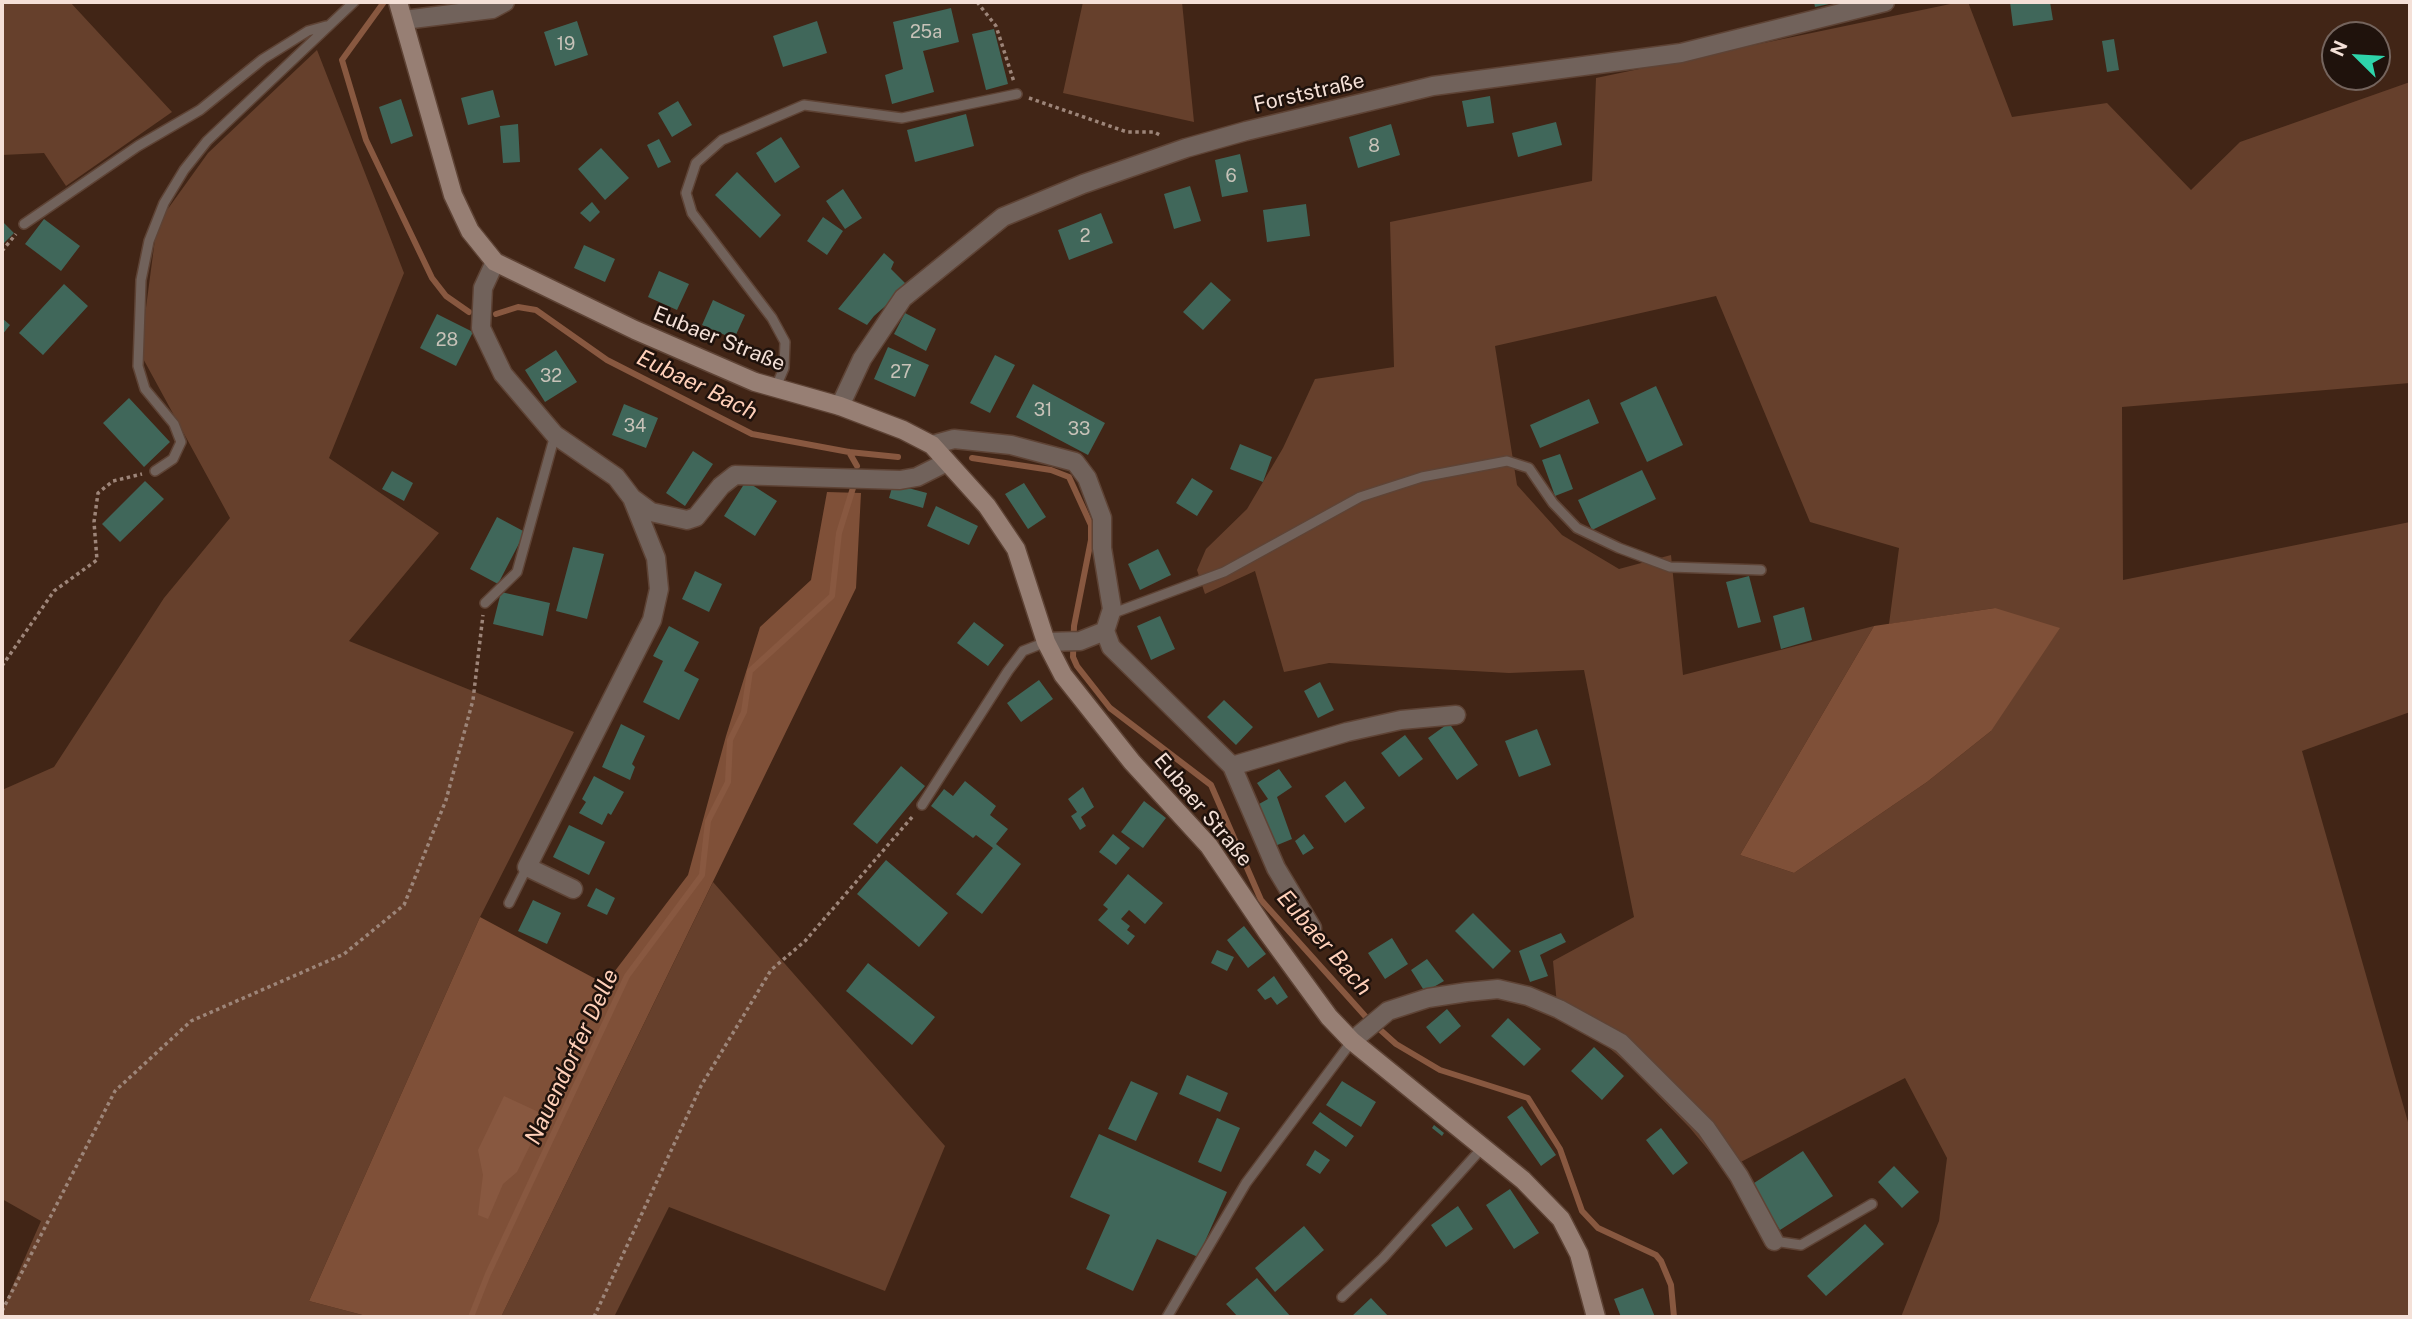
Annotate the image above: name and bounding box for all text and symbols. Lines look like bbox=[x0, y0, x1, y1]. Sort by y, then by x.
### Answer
house number: 25a bbox=[910, 21, 942, 43]
north arrow bbox=[2321, 21, 2391, 91]
house number: 19 bbox=[557, 33, 575, 55]
text: N bbox=[2326, 37, 2352, 60]
street label: Forststraße bbox=[1251, 68, 1367, 118]
house number: 8 bbox=[1368, 135, 1380, 157]
house number: 6 bbox=[1225, 165, 1237, 187]
house number: 2 bbox=[1080, 225, 1090, 247]
street label: Eubaer Straße bbox=[649, 301, 789, 377]
house number: 28 bbox=[436, 329, 458, 351]
water label: Eubaer Bach bbox=[632, 344, 762, 426]
house number: 27 bbox=[890, 361, 912, 383]
house number: 32 bbox=[540, 365, 562, 387]
house number: 31 bbox=[1034, 399, 1052, 421]
house number: 34 bbox=[624, 415, 646, 437]
house number: 33 bbox=[1068, 418, 1090, 440]
street label: Eubaer Straße bbox=[1148, 748, 1258, 872]
water label: Eubaer Bach bbox=[1271, 885, 1377, 1001]
water label: Nauendorfer Delle bbox=[519, 965, 625, 1149]

